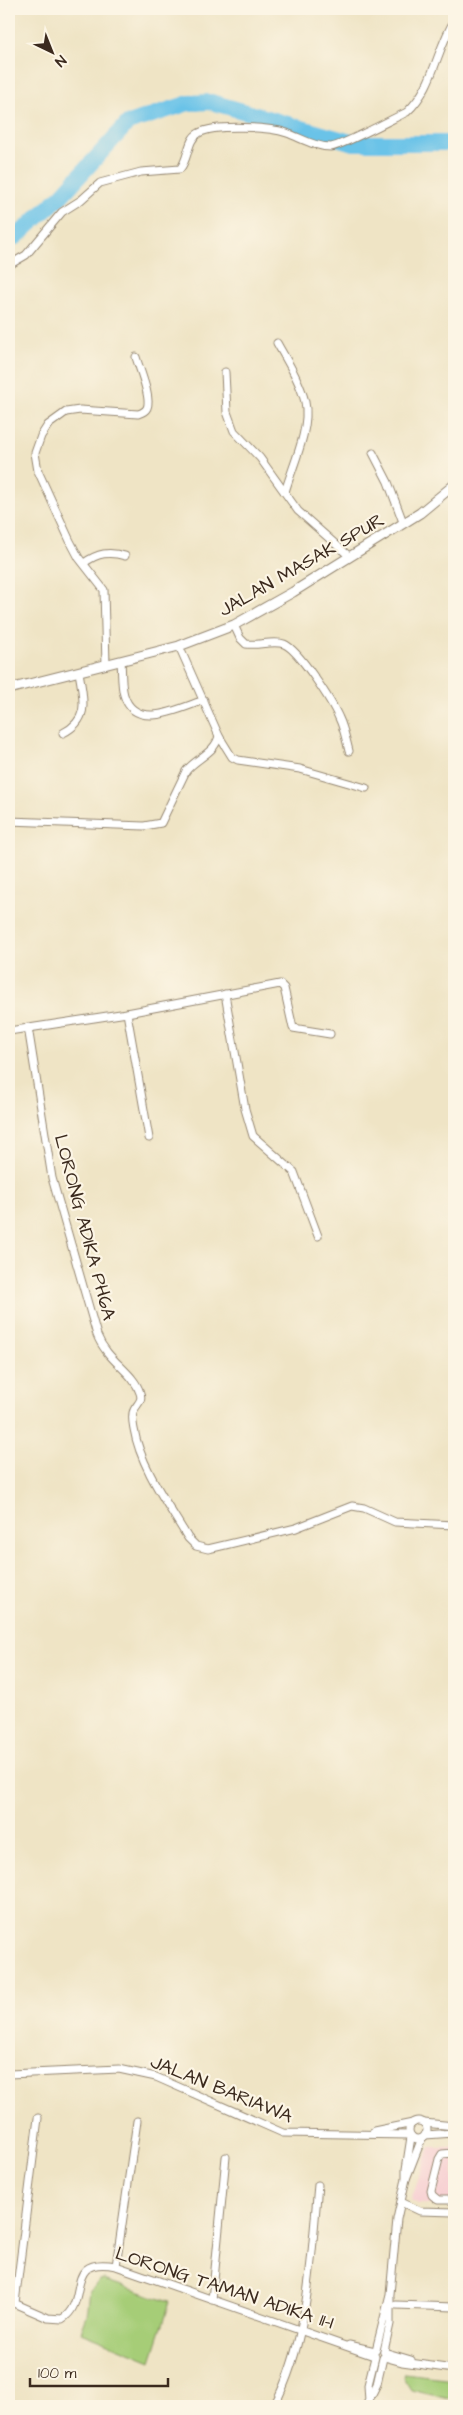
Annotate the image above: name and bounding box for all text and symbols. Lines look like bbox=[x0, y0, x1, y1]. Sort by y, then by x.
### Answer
north arrow bbox=[28, 28, 78, 78]
text: N bbox=[50, 50, 70, 71]
street label: JALAN MASAK SPUR bbox=[214, 507, 389, 624]
street label: LORONG ADIKA PH6A bbox=[47, 1132, 122, 1323]
street label: JALAN BARIAWA bbox=[146, 2049, 297, 2130]
street label: LORONG TAMAN ADIKA 11-I bbox=[112, 2240, 337, 2337]
scale bar bbox=[30, 2355, 168, 2387]
text: 100 m bbox=[38, 2363, 77, 2384]

